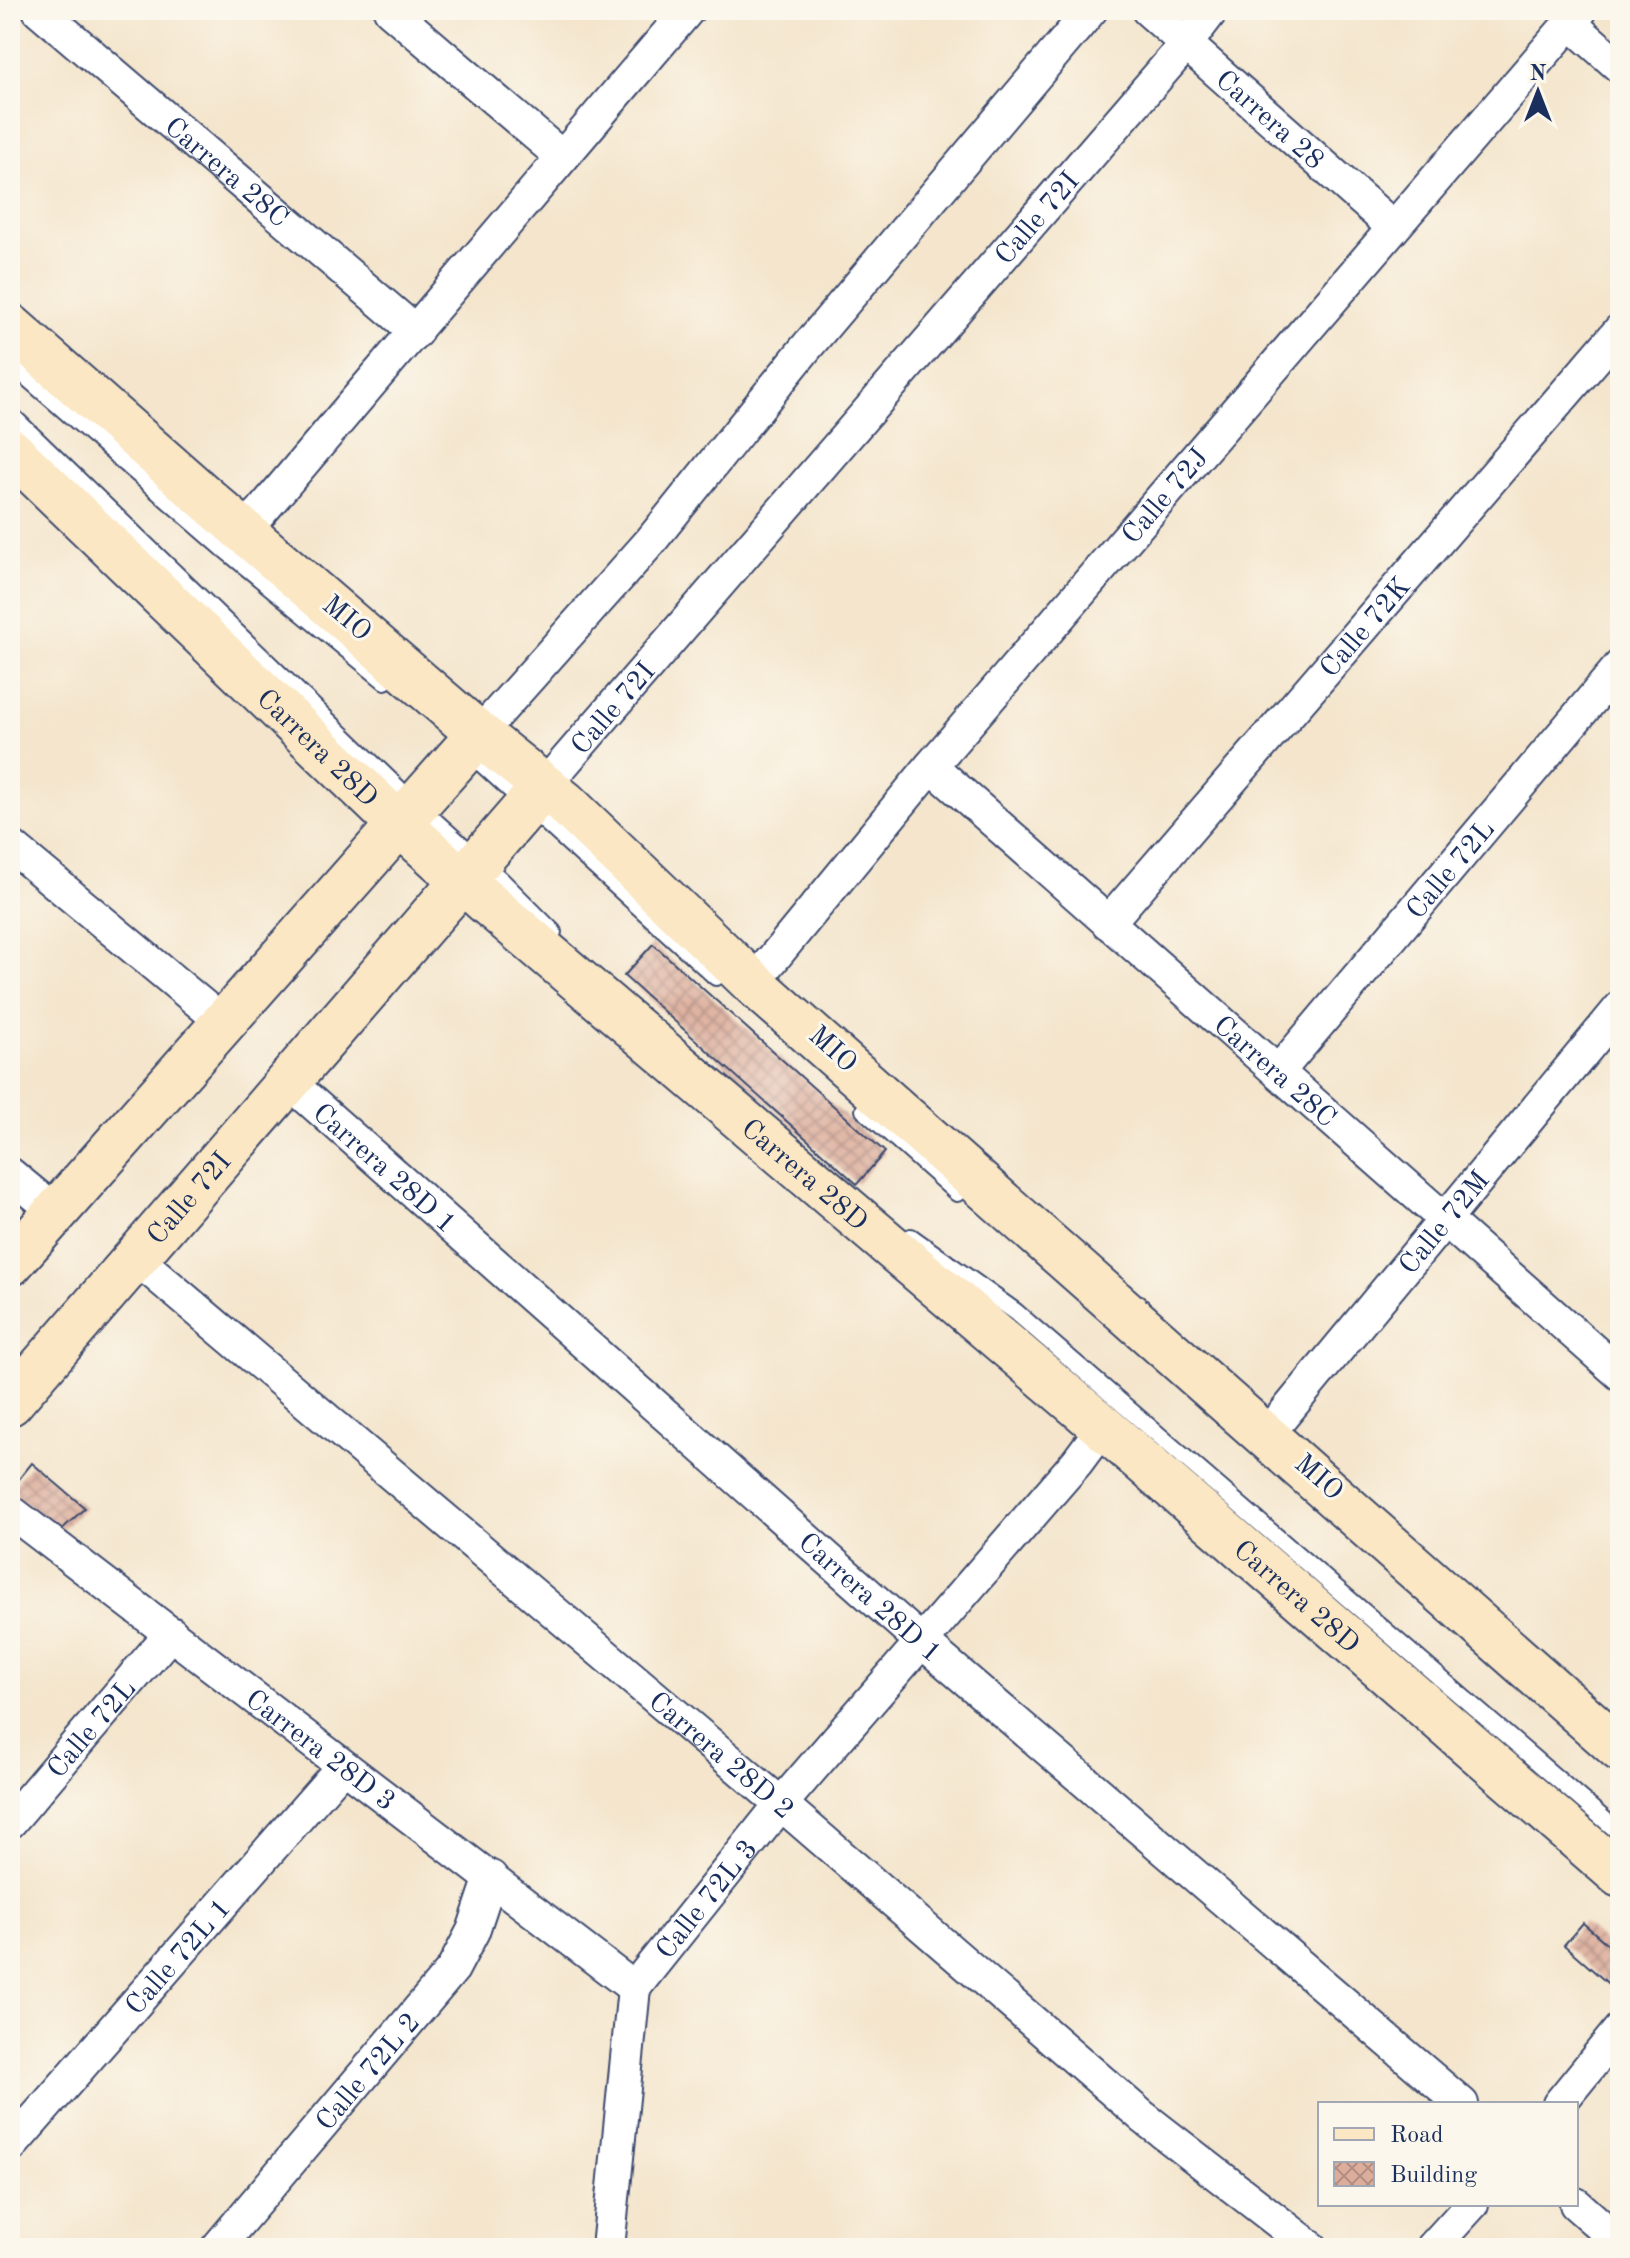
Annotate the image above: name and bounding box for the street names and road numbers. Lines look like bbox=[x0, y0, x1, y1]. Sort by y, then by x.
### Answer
street label: Carrera 28 bbox=[1209, 66, 1328, 176]
street label: Carrera 28C bbox=[158, 113, 293, 234]
street label: Calle 72I bbox=[991, 168, 1086, 271]
street label: Calle 72J bbox=[1118, 444, 1215, 550]
street label: Calle 72K bbox=[1316, 573, 1417, 684]
street label: MIO bbox=[316, 591, 376, 647]
street label: Calle 72I bbox=[567, 658, 662, 761]
street label: Carrera 28D bbox=[250, 685, 382, 813]
street label: Calle 72L bbox=[1402, 816, 1501, 925]
street label: Carrera 28C bbox=[1207, 1012, 1341, 1134]
street label: MIO bbox=[803, 1022, 861, 1079]
street label: Carrera 28D 1 bbox=[307, 1099, 460, 1240]
street label: Carrera 28D bbox=[735, 1115, 872, 1237]
street label: Calle 72I bbox=[143, 1148, 238, 1251]
street label: Calle 72M bbox=[1395, 1167, 1496, 1281]
street label: MIO bbox=[1288, 1450, 1348, 1507]
street label: Carrera 28D 1 bbox=[792, 1529, 946, 1669]
street label: Carrera 28D bbox=[1227, 1536, 1364, 1659]
street label: Calle 72L bbox=[43, 1675, 142, 1784]
street label: Carrera 28D 3 bbox=[240, 1686, 400, 1817]
street label: Carrera 28D 2 bbox=[642, 1688, 798, 1825]
street label: Calle 72L 3 bbox=[652, 1835, 764, 1965]
street label: Calle 72L 1 bbox=[122, 1894, 237, 2021]
street label: Calle 72L 2 bbox=[312, 2009, 426, 2137]

